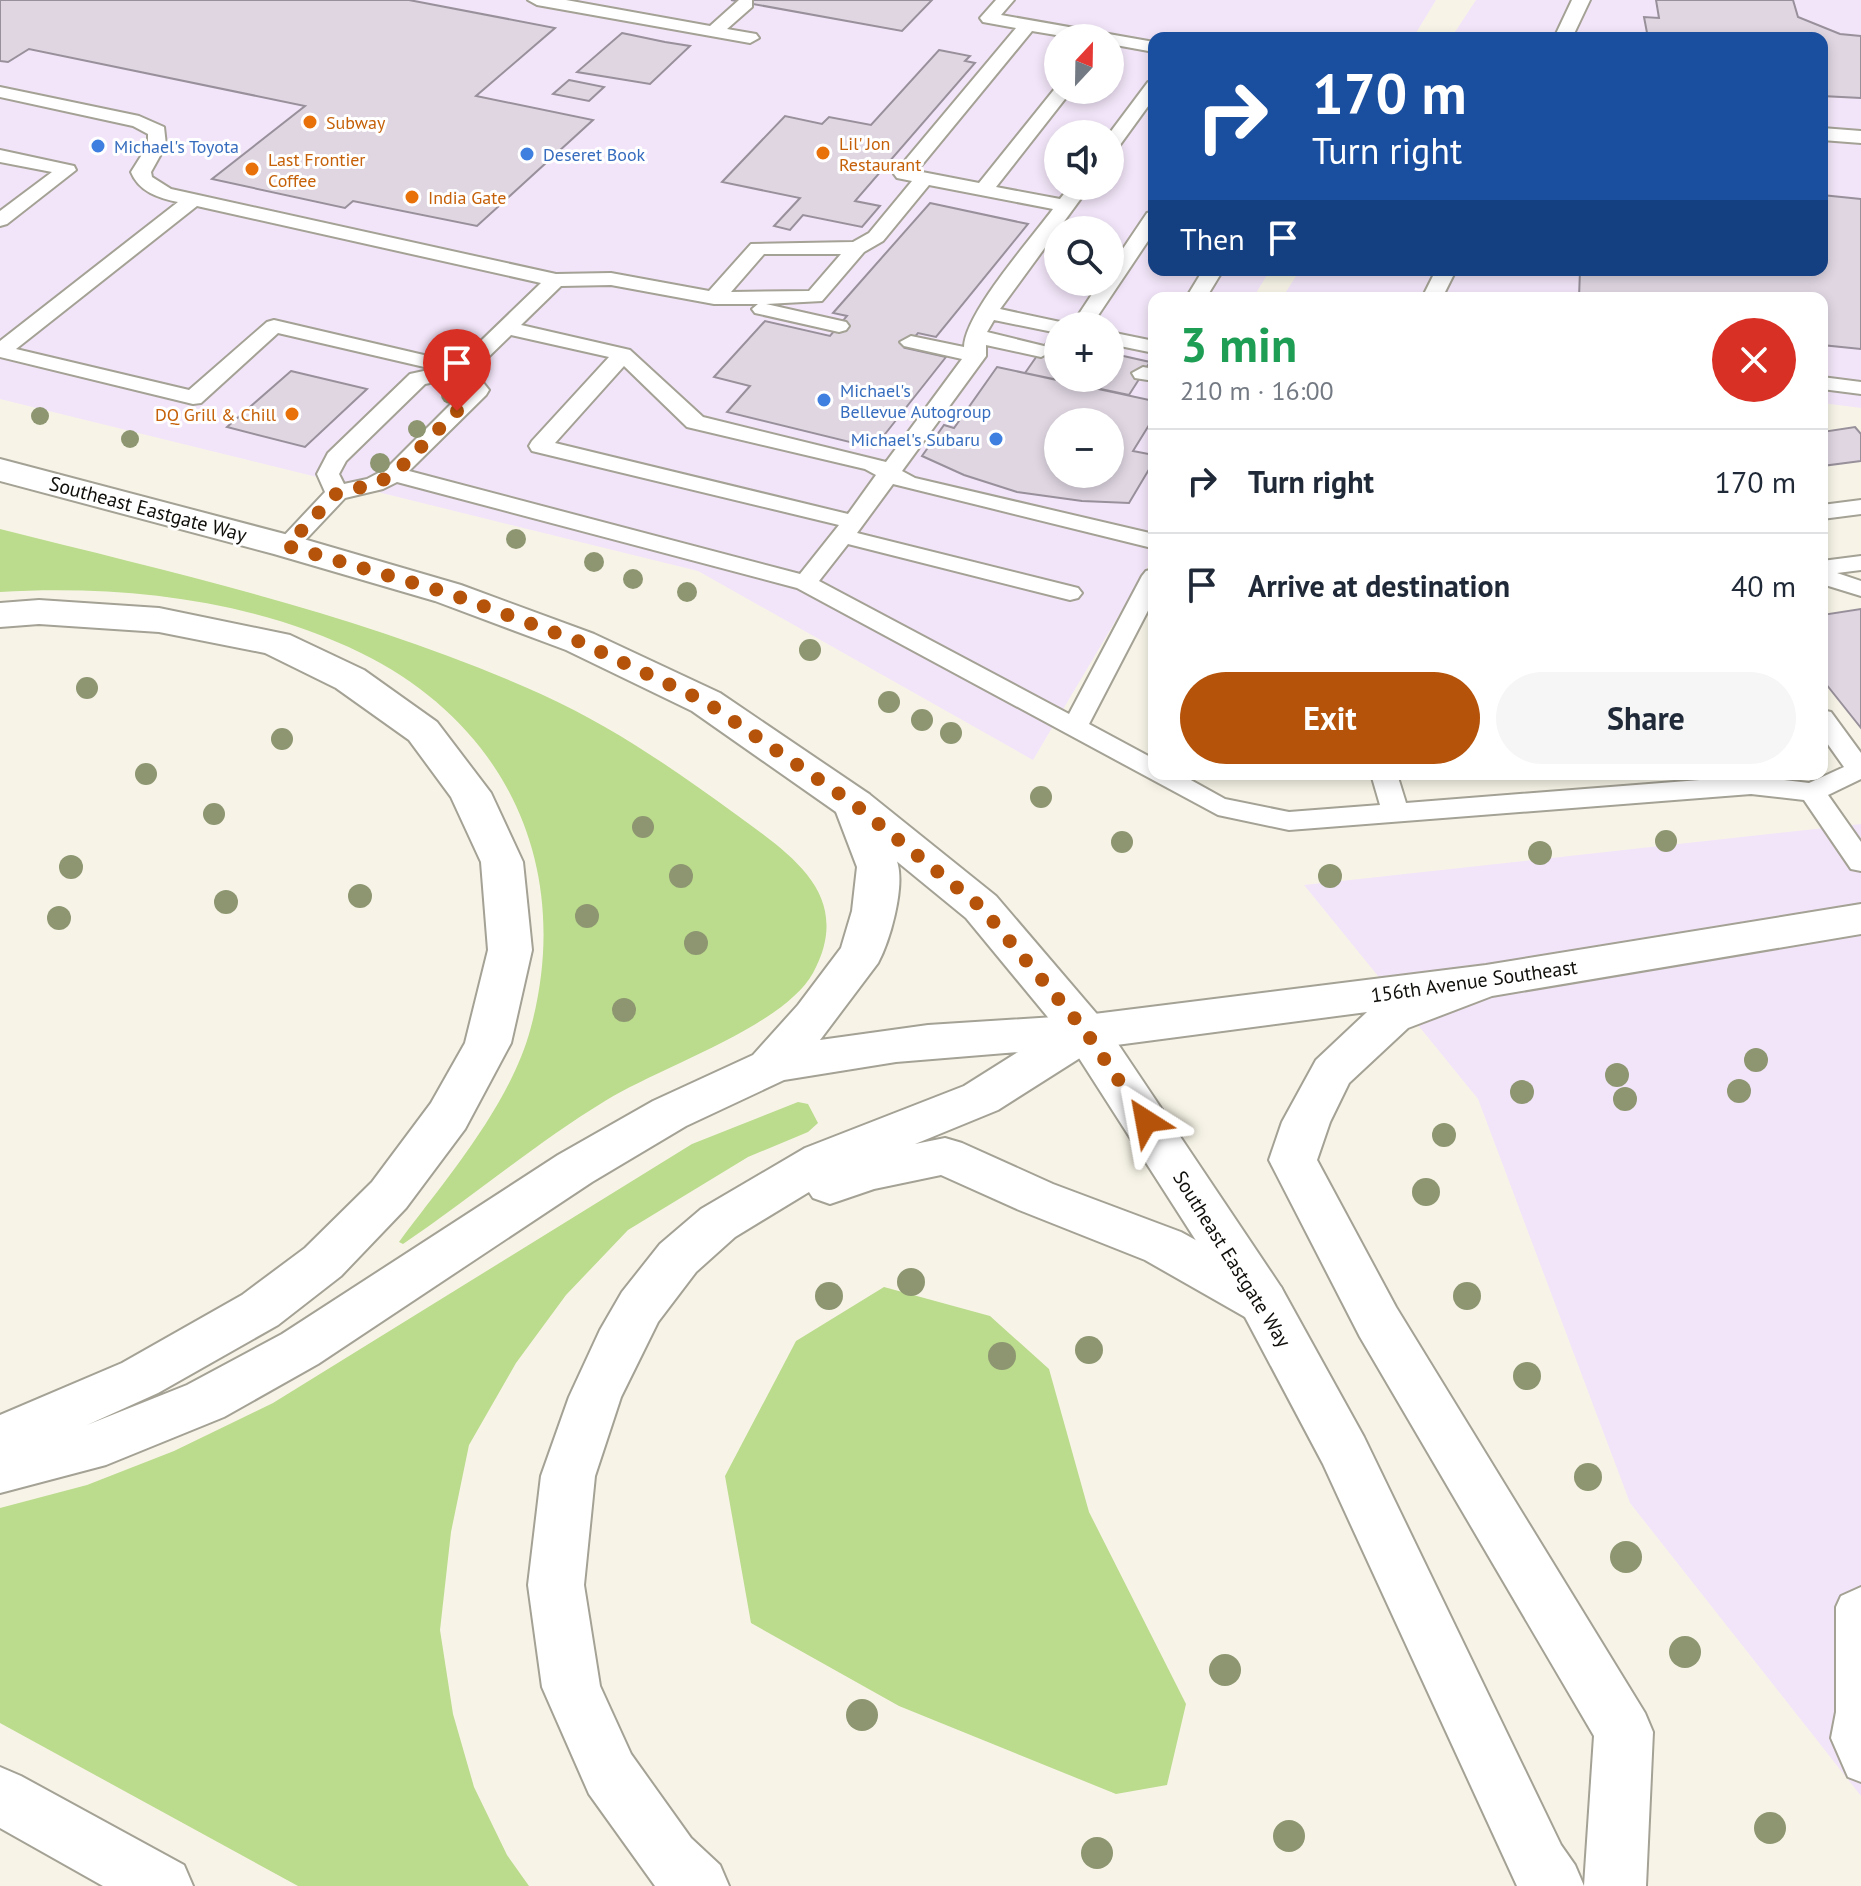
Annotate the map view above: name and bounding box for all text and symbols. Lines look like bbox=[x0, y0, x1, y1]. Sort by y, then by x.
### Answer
north arrow bbox=[1044, 24, 1124, 104]
map controls bbox=[1044, 24, 1124, 488]
text: 170 m bbox=[1312, 57, 1467, 129]
icon: right bbox=[1180, 64, 1284, 168]
place label: Subway bbox=[326, 111, 386, 134]
marker: Subway bbox=[301, 113, 319, 131]
button: sound bbox=[1044, 120, 1124, 200]
text: Turn right bbox=[1312, 127, 1462, 174]
place label: Lil' Jon Restaurant bbox=[839, 132, 921, 176]
place label: Michael's Toyota bbox=[114, 135, 239, 158]
marker: Michael's Toyota bbox=[89, 137, 107, 155]
place label: Deseret Book bbox=[543, 143, 646, 166]
marker: Lil' Jon Restaurant bbox=[814, 144, 832, 162]
marker: Deseret Book bbox=[518, 145, 536, 163]
place label: Last Frontier Coffee bbox=[268, 148, 365, 192]
marker: Last Frontier Coffee bbox=[243, 160, 261, 178]
place label: India Gate bbox=[428, 186, 506, 209]
marker: India Gate bbox=[403, 188, 421, 206]
button: search bbox=[1044, 216, 1124, 296]
icon: arrive bbox=[1261, 216, 1305, 260]
text: Then bbox=[1180, 219, 1245, 258]
button: + bbox=[1044, 312, 1124, 392]
text: 3 min bbox=[1180, 313, 1297, 375]
button: close bbox=[1712, 318, 1796, 402]
pin bbox=[423, 329, 491, 411]
icon: arrive bbox=[435, 341, 479, 385]
text: 210 m · 16:00 bbox=[1180, 374, 1334, 407]
place label: Michael's Bellevue Autogroup bbox=[840, 379, 991, 423]
marker: Michael's Bellevue Autogroup bbox=[815, 391, 833, 409]
place label: DQ Grill & Chill bbox=[155, 403, 277, 426]
marker: DQ Grill & Chill bbox=[283, 405, 301, 423]
button: − bbox=[1044, 408, 1124, 488]
place label: Michael's Subaru bbox=[851, 428, 980, 451]
marker: Michael's Subaru bbox=[987, 430, 1005, 448]
icon: right bbox=[1180, 459, 1224, 503]
text: Turn right bbox=[1248, 462, 1374, 501]
text: 170 m bbox=[1715, 462, 1796, 501]
street label: Southeast Eastgate Way bbox=[46, 470, 250, 548]
icon: arrive bbox=[1180, 563, 1224, 607]
text: Arrive at destination bbox=[1248, 566, 1510, 605]
text: 40 m bbox=[1731, 566, 1796, 605]
button: Exit bbox=[1180, 672, 1480, 764]
button: Share bbox=[1496, 672, 1796, 764]
street label: 156th Avenue Southeast bbox=[1369, 954, 1579, 1008]
position arrow bbox=[1104, 1079, 1188, 1163]
street label: Southeast Eastgate Way bbox=[1167, 1166, 1297, 1353]

